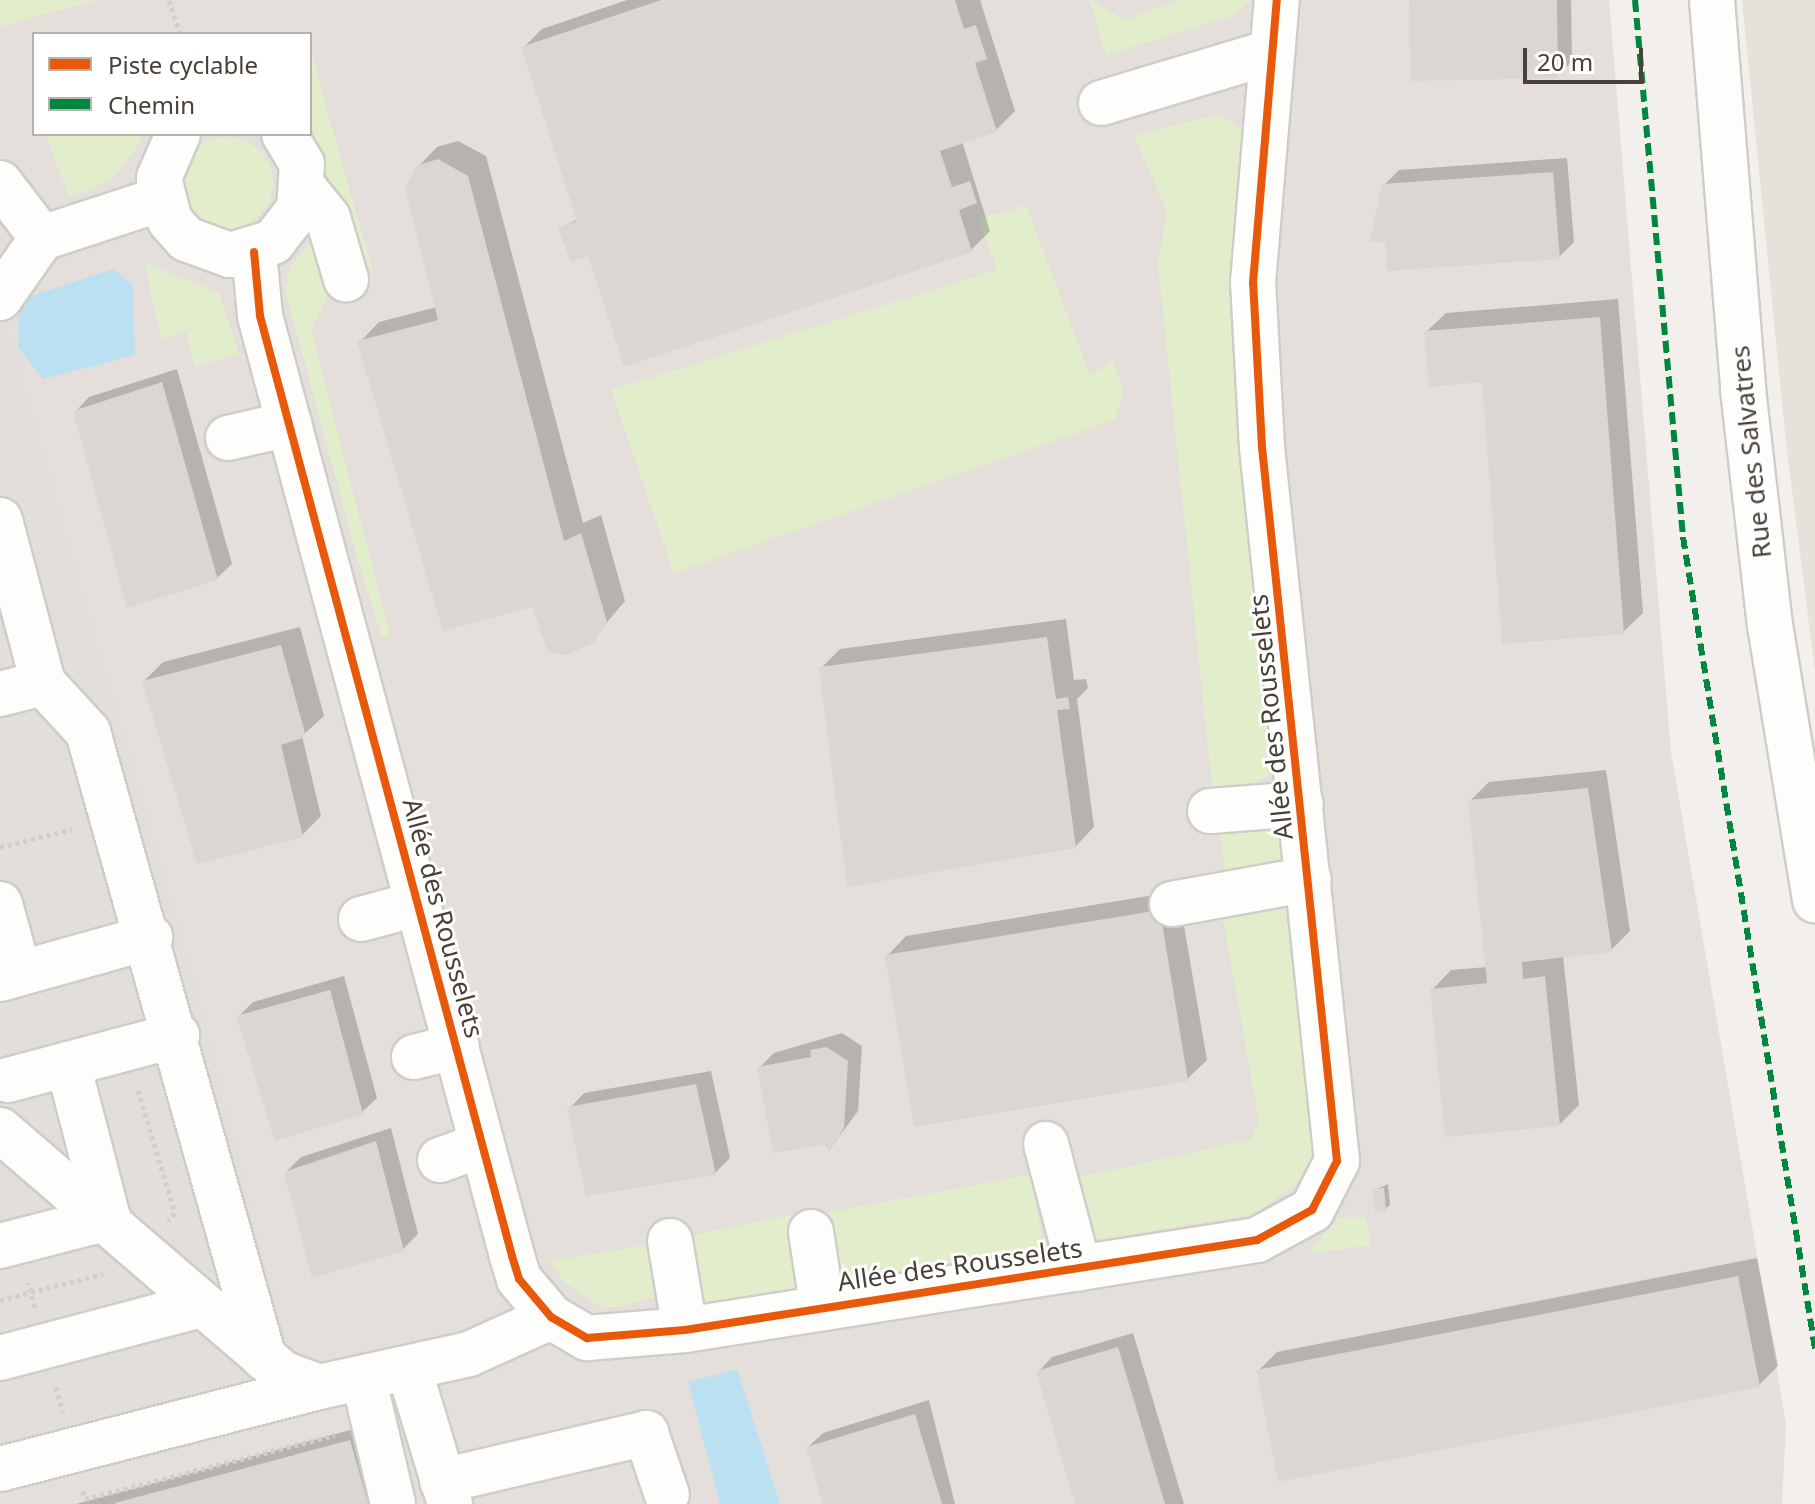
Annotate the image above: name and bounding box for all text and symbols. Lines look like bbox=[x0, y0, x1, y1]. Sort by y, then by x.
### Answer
legend bbox=[32, 32, 312, 136]
scale bar bbox=[1527, 32, 1647, 82]
text: 20 m bbox=[1537, 45, 1593, 78]
text: Piste cyclable bbox=[108, 48, 258, 81]
text: Chemin bbox=[108, 88, 195, 121]
street label: Rue des Salvatres bbox=[1724, 344, 1778, 560]
street label: Allée des Rousselets bbox=[1243, 593, 1299, 841]
street label: Allée des Rousselets bbox=[396, 795, 490, 1041]
street label: Allée des Rousselets bbox=[836, 1232, 1084, 1298]

